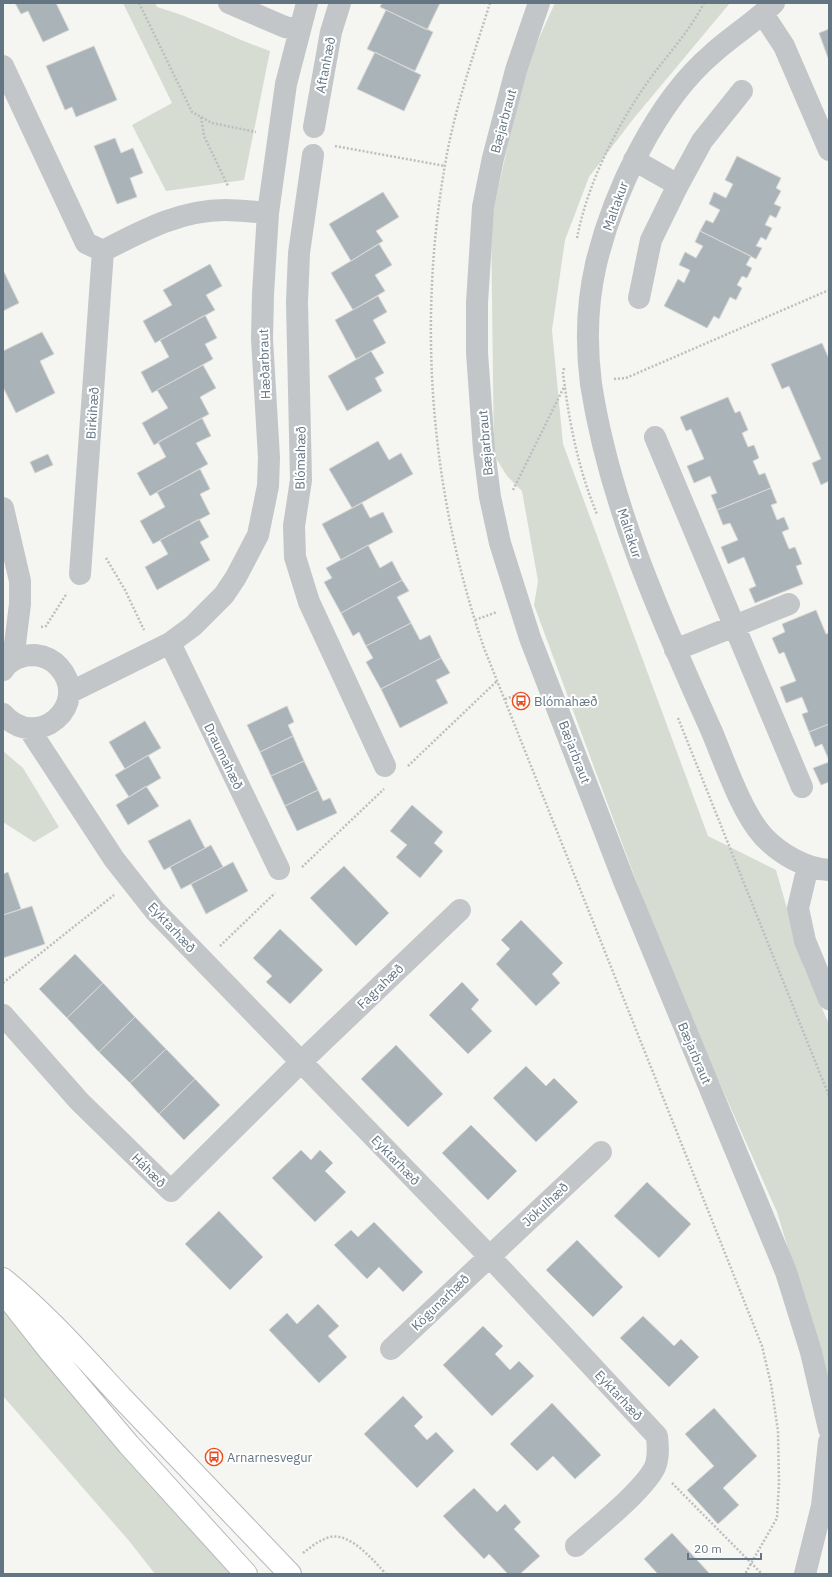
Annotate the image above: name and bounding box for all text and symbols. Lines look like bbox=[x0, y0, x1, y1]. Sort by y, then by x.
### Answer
street label: Aftanhæð bbox=[312, 35, 339, 95]
street label: Bæjarbraut bbox=[487, 87, 520, 155]
street label: Maltakur bbox=[599, 179, 632, 233]
street label: Hæðarbraut bbox=[255, 328, 274, 400]
street label: Birkihæð bbox=[82, 386, 103, 440]
street label: Bæjarbraut bbox=[474, 409, 497, 476]
street label: Blómahæð bbox=[291, 426, 310, 490]
street label: Maltakur bbox=[614, 506, 646, 560]
bus stop icon: Blómahæð bbox=[511, 691, 531, 711]
place label: Blómahæð bbox=[534, 693, 597, 710]
street label: Bæjarbraut bbox=[555, 718, 594, 786]
street label: Draumahæð bbox=[200, 720, 247, 792]
street label: Eyktarhæð bbox=[144, 899, 199, 956]
street label: Fagrahæð bbox=[354, 960, 407, 1013]
street label: Bæjarbraut bbox=[674, 1020, 715, 1087]
street label: Eyktarhæð bbox=[368, 1132, 424, 1189]
street label: Háhæð bbox=[128, 1150, 169, 1191]
street label: Jökulhæð bbox=[519, 1179, 572, 1230]
street label: Kögunarhæð bbox=[408, 1270, 473, 1334]
street label: Eyktarhæð bbox=[591, 1367, 646, 1424]
bus stop icon: Arnarnesvegur bbox=[204, 1447, 224, 1467]
place label: Arnarnesvegur bbox=[227, 1449, 313, 1466]
scale bar bbox=[688, 1535, 761, 1561]
text: 20 m bbox=[694, 1541, 722, 1556]

